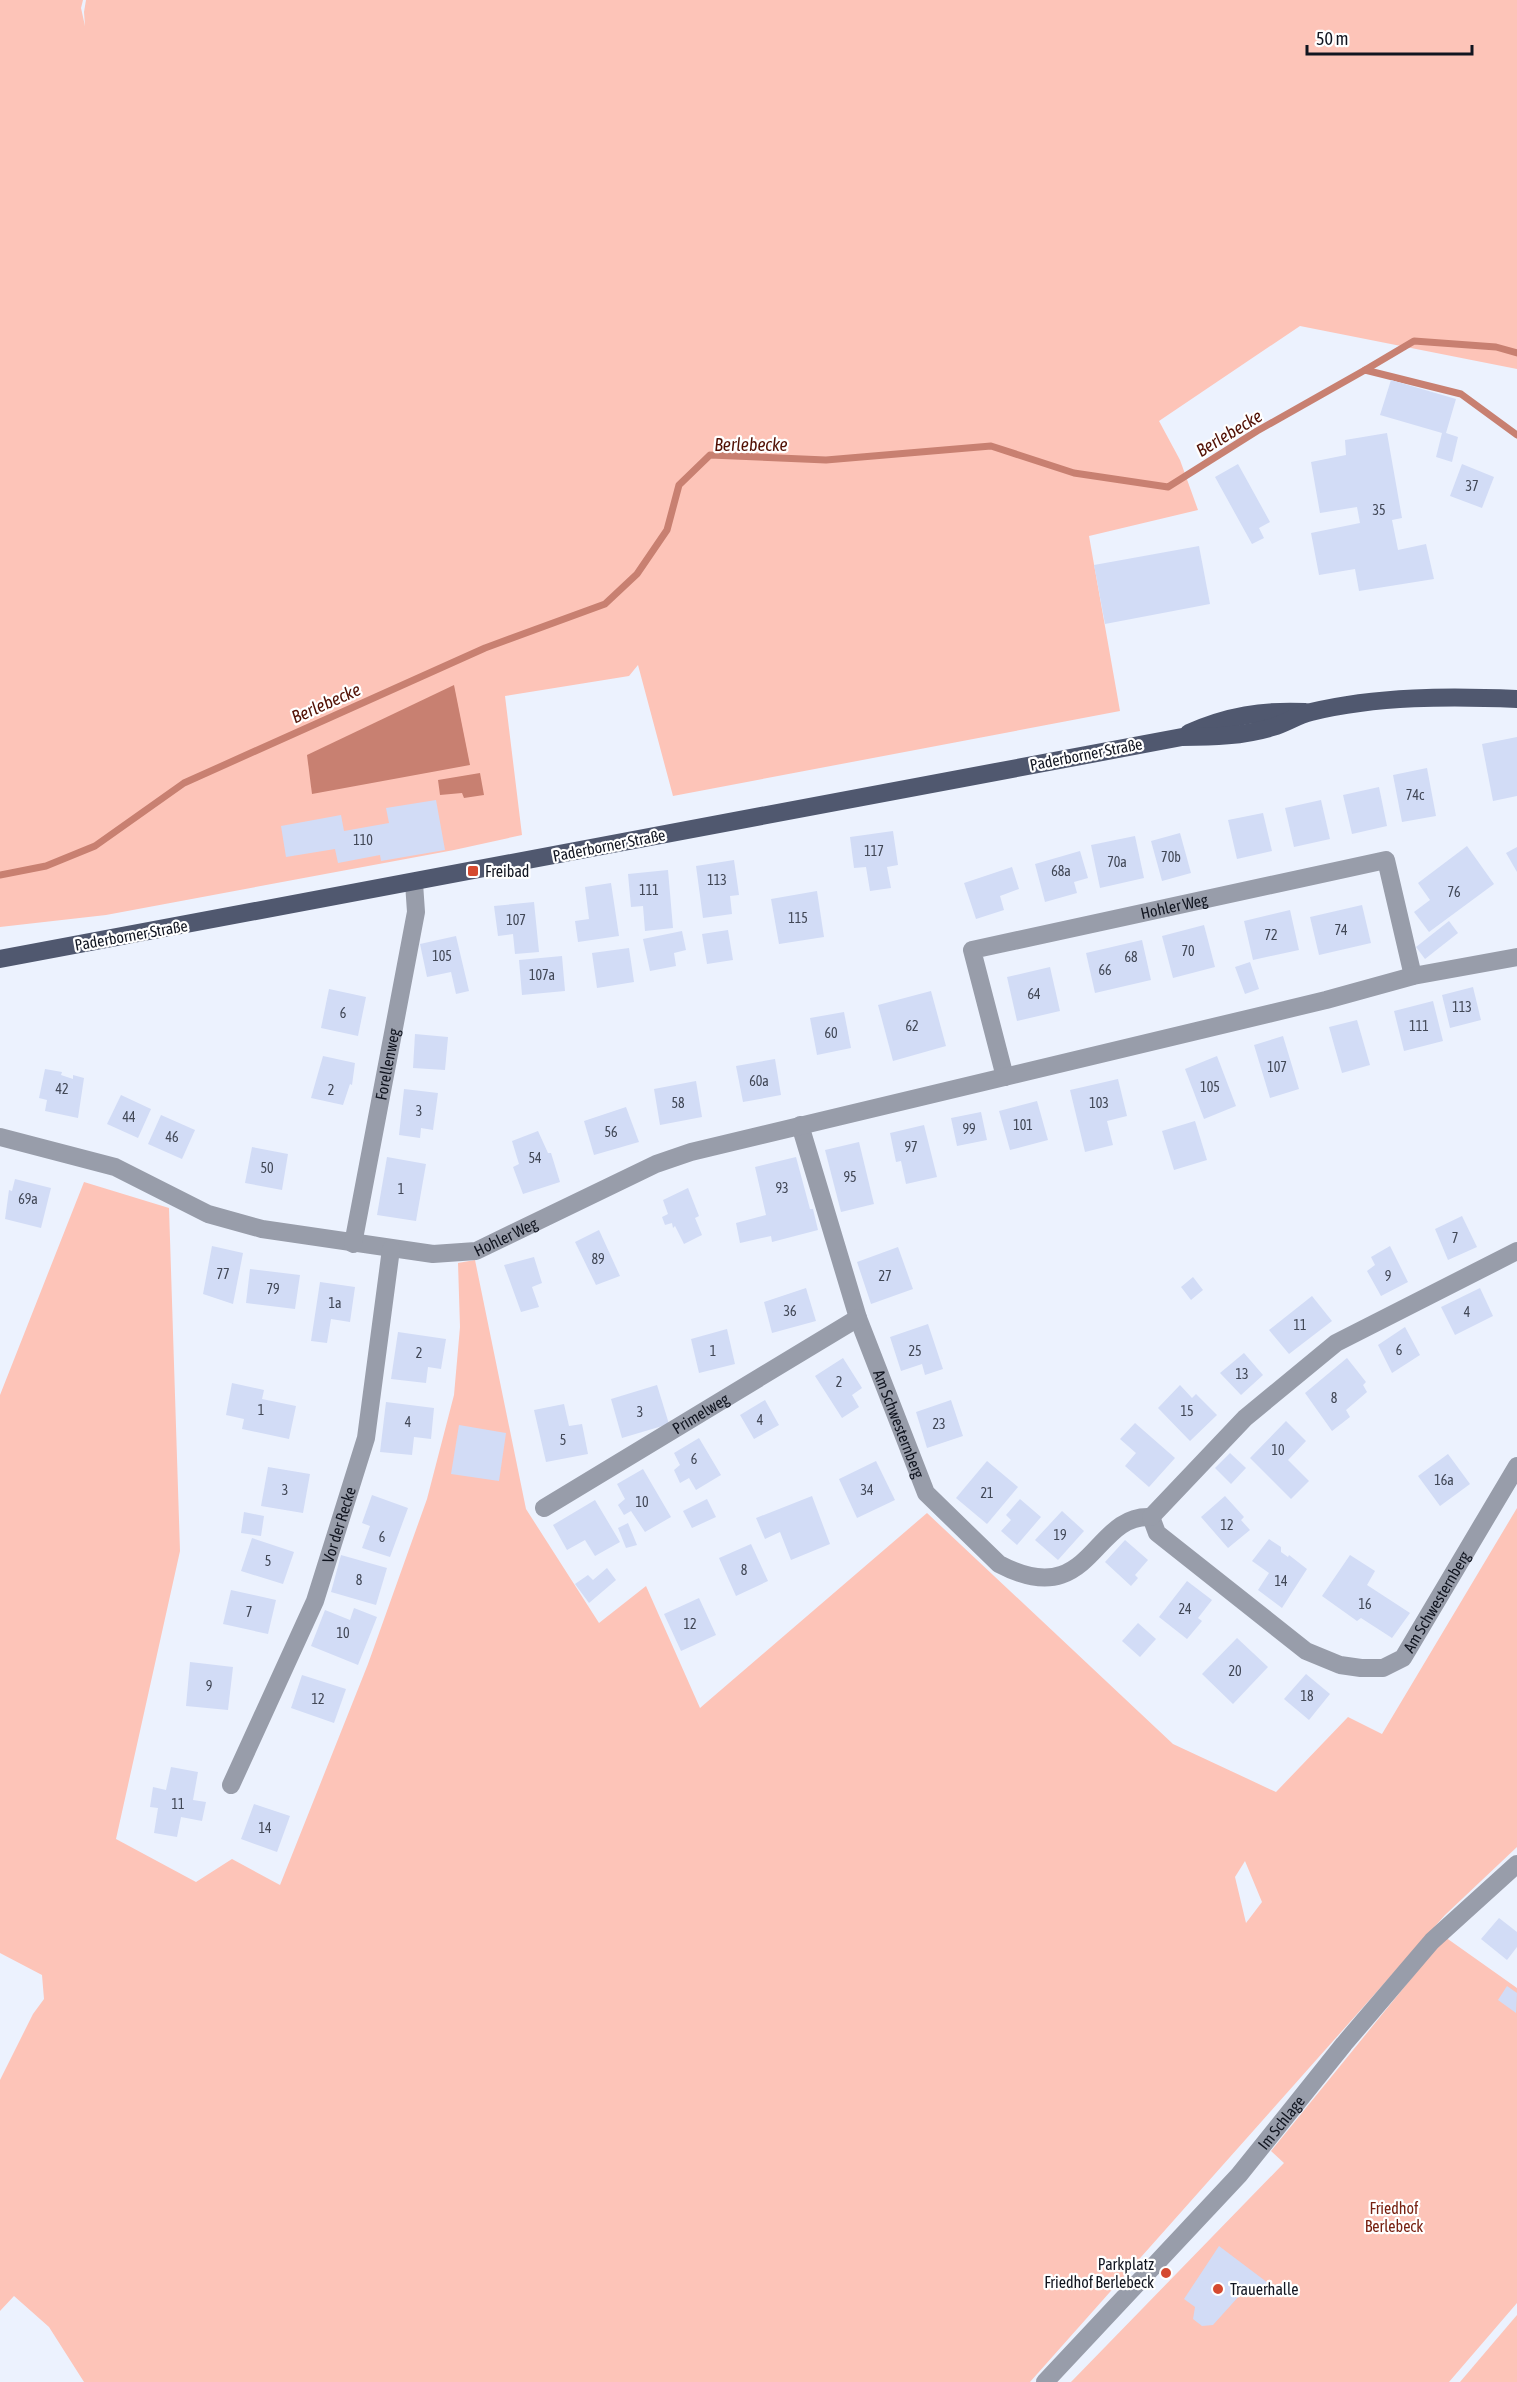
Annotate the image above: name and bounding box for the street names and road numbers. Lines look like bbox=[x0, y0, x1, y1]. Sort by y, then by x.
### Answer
street label: Paderborner Straße bbox=[1028, 734, 1144, 774]
street label: Paderborner Straße bbox=[551, 825, 667, 865]
street label: Hohler Weg bbox=[1139, 890, 1210, 922]
street label: Paderborner Straße bbox=[73, 916, 189, 954]
street label: Forellenweg bbox=[372, 1027, 404, 1102]
street label: Hohler Weg bbox=[471, 1214, 541, 1260]
street label: Am Schwesternberg bbox=[870, 1367, 928, 1481]
street label: Primelweg bbox=[669, 1389, 733, 1437]
street label: Vor der Recke bbox=[318, 1485, 359, 1565]
street label: Am Schwesternberg bbox=[1399, 1548, 1474, 1656]
street label: Im Schlage bbox=[1254, 2092, 1308, 2153]

